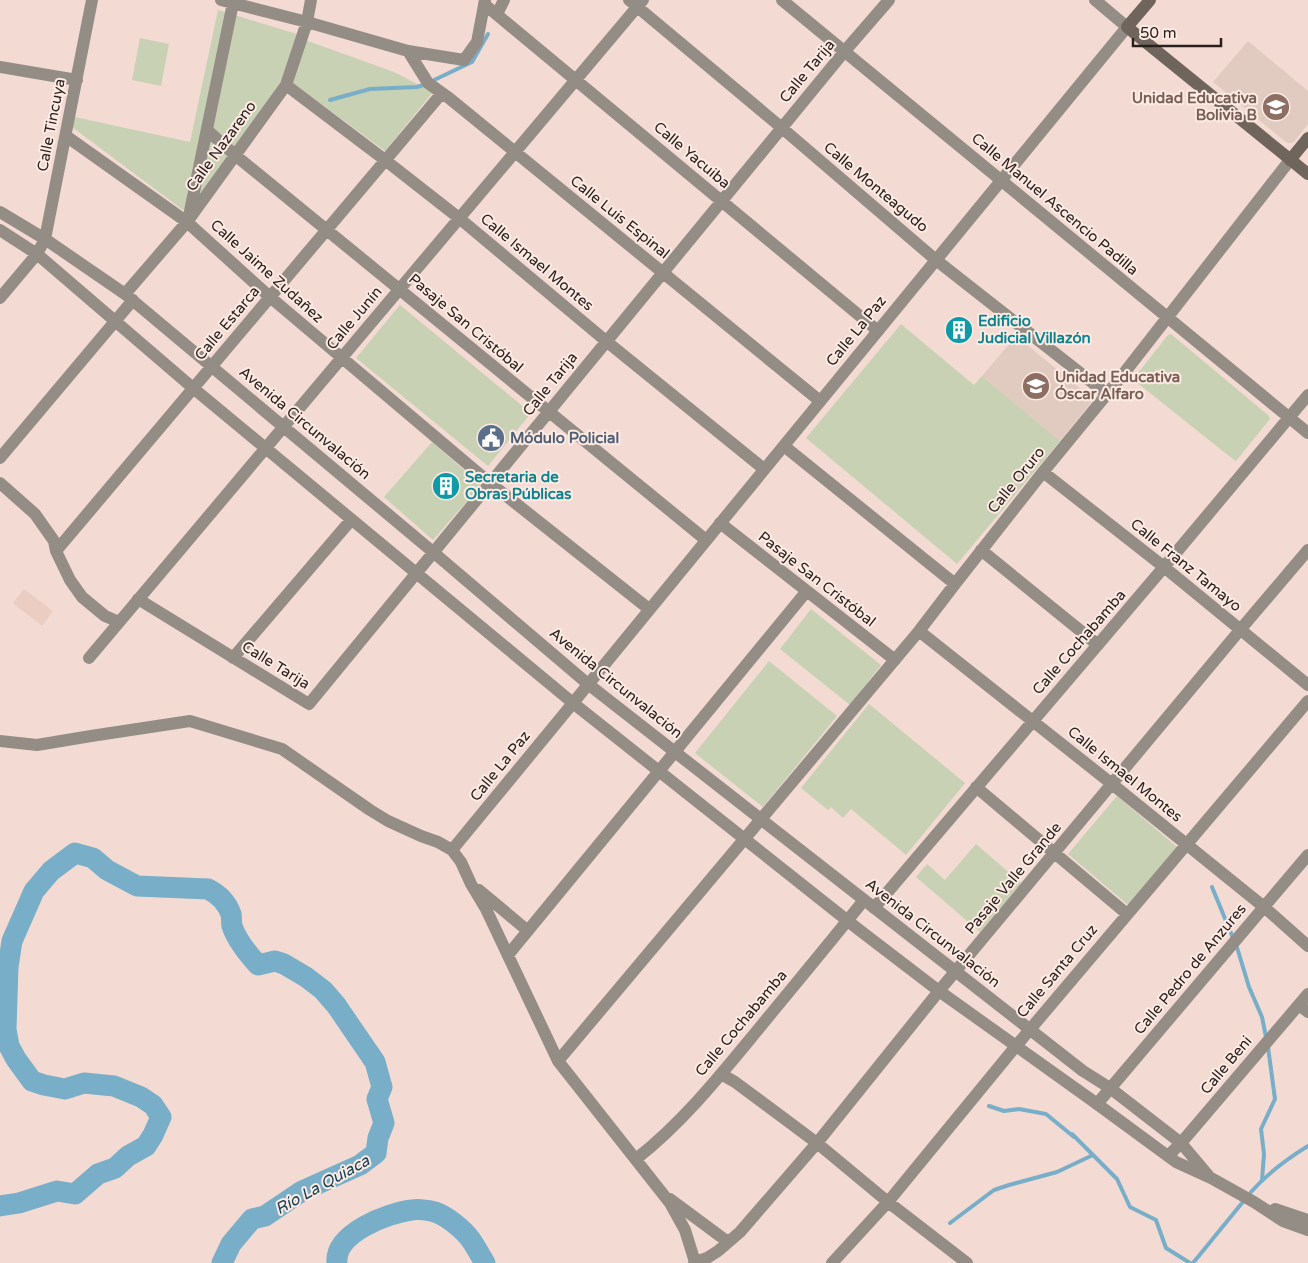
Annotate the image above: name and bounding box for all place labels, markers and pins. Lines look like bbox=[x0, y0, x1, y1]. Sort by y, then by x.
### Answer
place label: Unidad Educativa Bolivia B bbox=[1132, 89, 1257, 124]
school or university icon: Unidad Educativa Bolivia B bbox=[1261, 92, 1291, 122]
place label: Edificio Judicial Villazón bbox=[977, 312, 1091, 347]
building icon: Edificio Judicial Villazón bbox=[944, 315, 974, 345]
place label: Unidad Educativa Óscar Alfaro bbox=[1055, 368, 1180, 403]
school or university icon: Unidad Educativa Óscar Alfaro bbox=[1021, 371, 1051, 401]
public building icon: Módulo Policial bbox=[476, 423, 506, 453]
place label: Módulo Policial bbox=[510, 429, 619, 447]
place label: Secretaria de Obras Públicas bbox=[465, 468, 571, 503]
building icon: Secretaria de Obras Públicas bbox=[431, 471, 461, 501]

